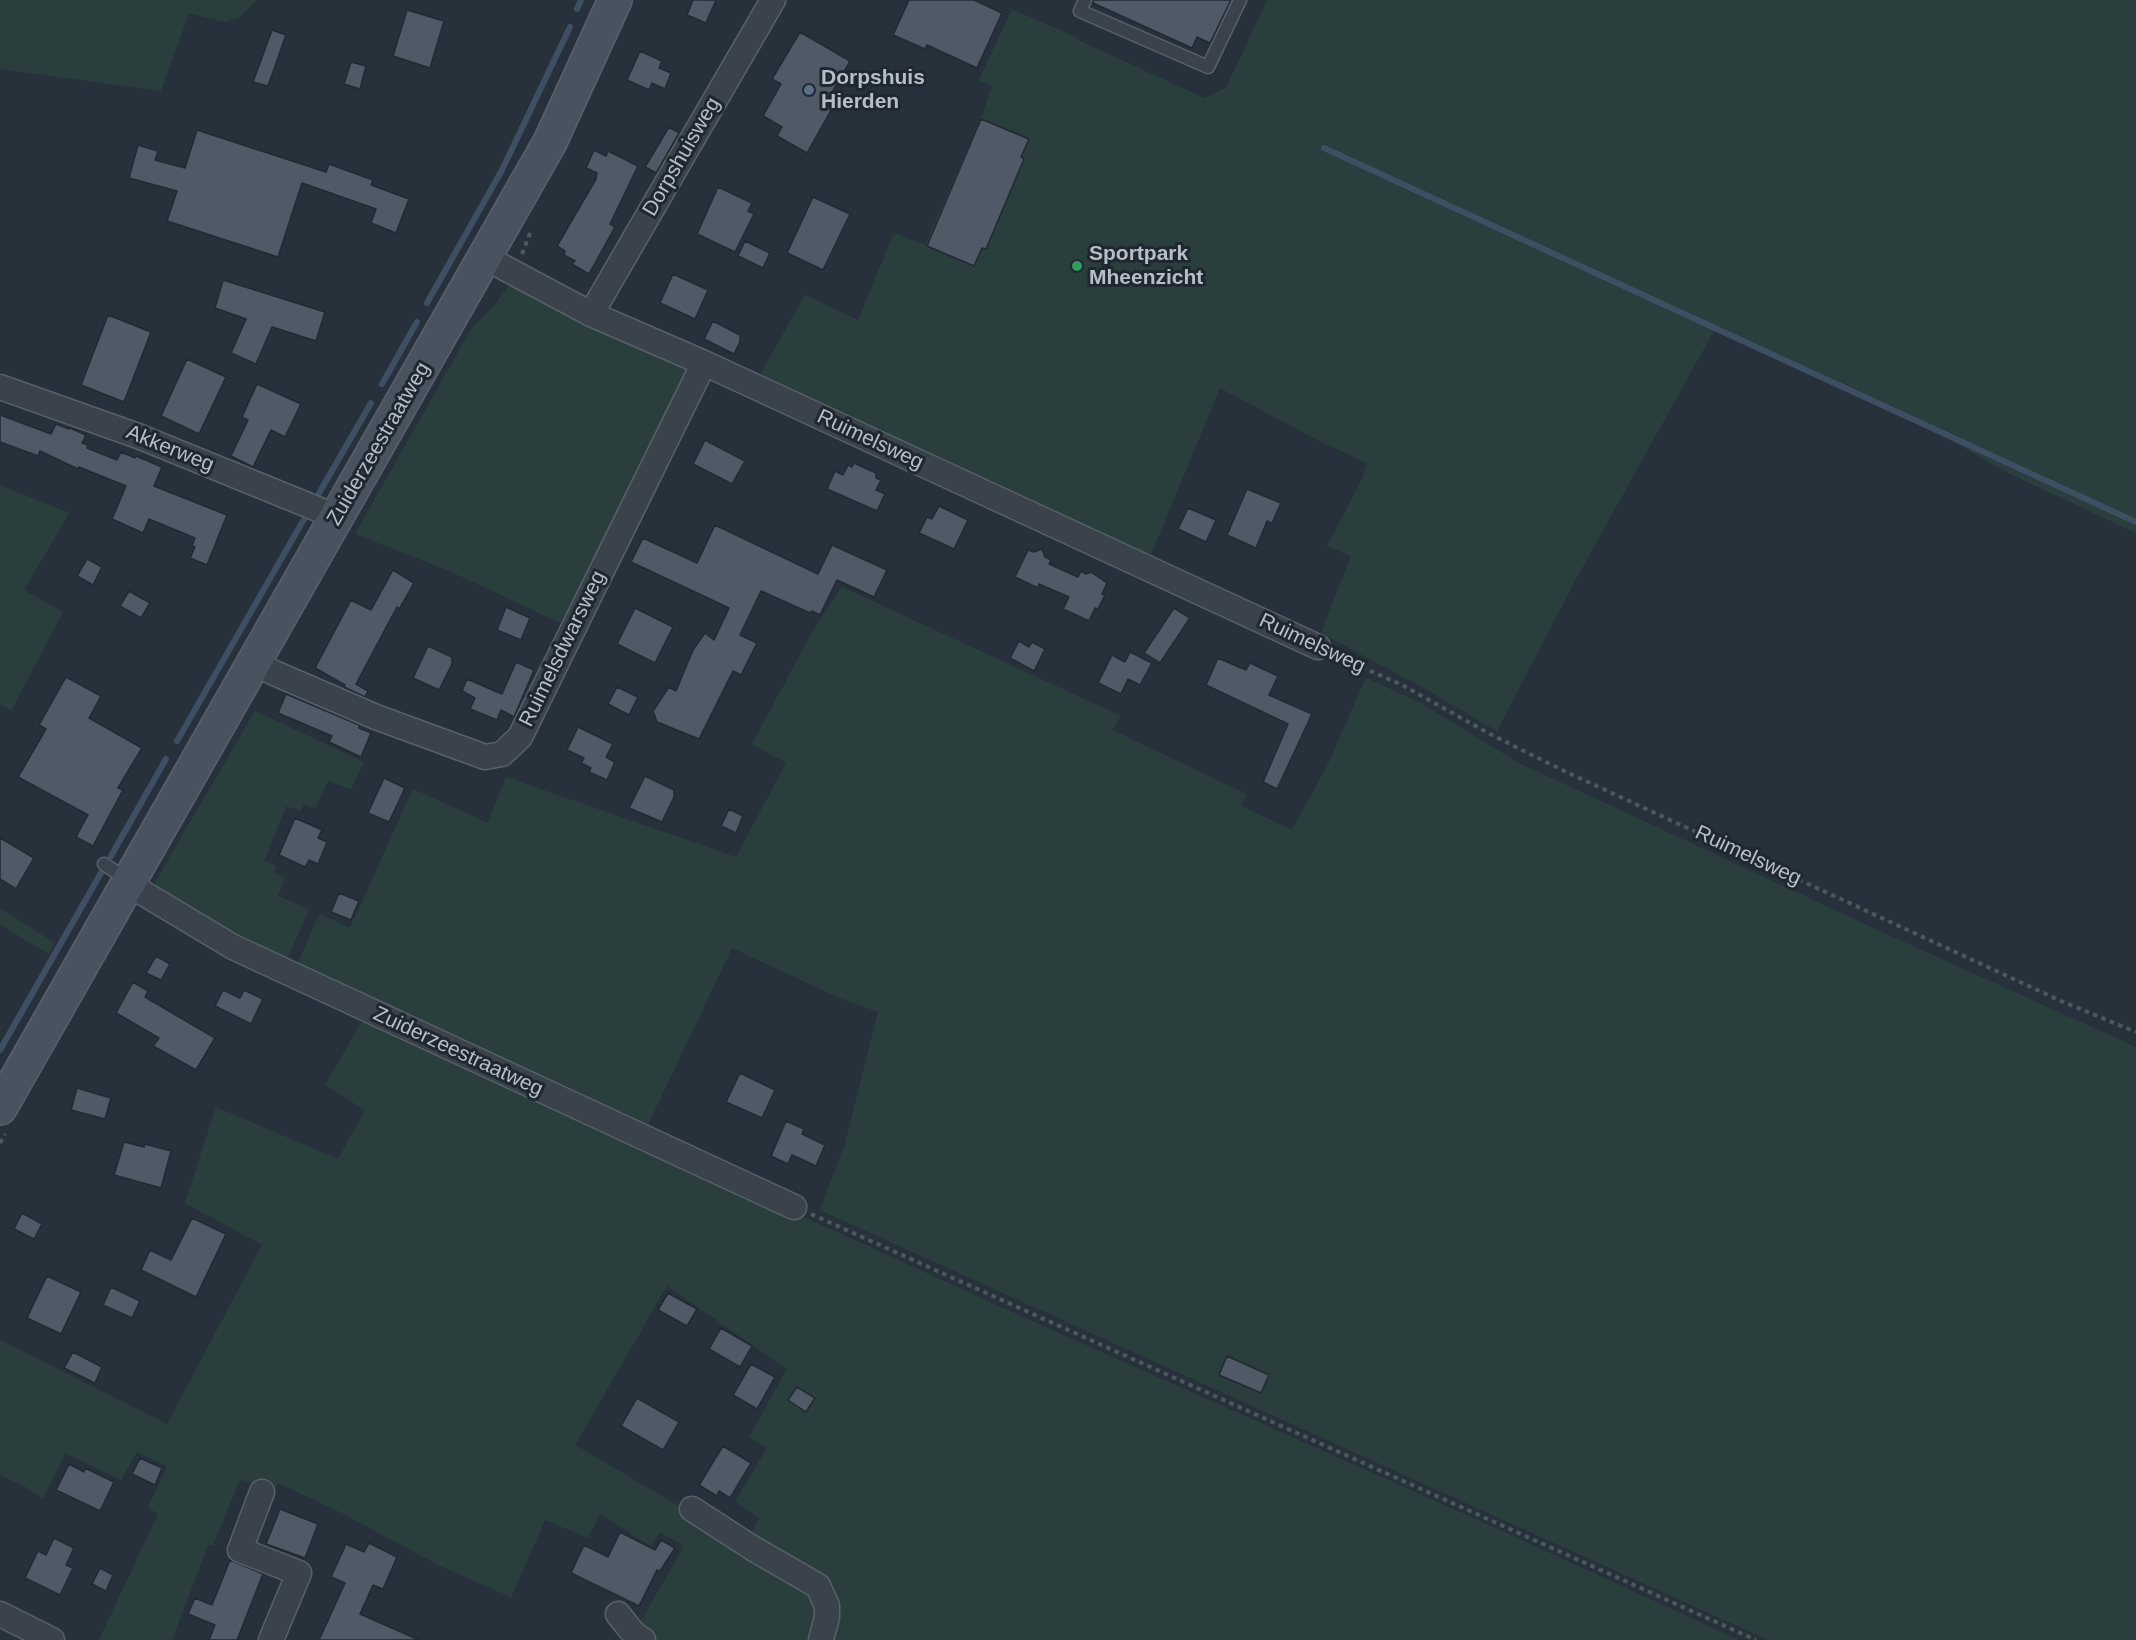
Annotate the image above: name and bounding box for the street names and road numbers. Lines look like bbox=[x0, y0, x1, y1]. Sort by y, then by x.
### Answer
street label: Dorpshuisweg bbox=[638, 93, 726, 221]
street label: Zuiderzeestraatweg bbox=[322, 358, 436, 530]
street label: Ruimelsweg bbox=[813, 404, 927, 476]
street label: Akkerweg bbox=[123, 420, 217, 478]
street label: Ruimelsdwarsweg bbox=[514, 567, 612, 731]
street label: Ruimelsweg bbox=[1255, 608, 1369, 680]
street label: Ruimelsweg bbox=[1691, 820, 1805, 892]
street label: Zuiderzeestraatweg bbox=[369, 1002, 547, 1102]

